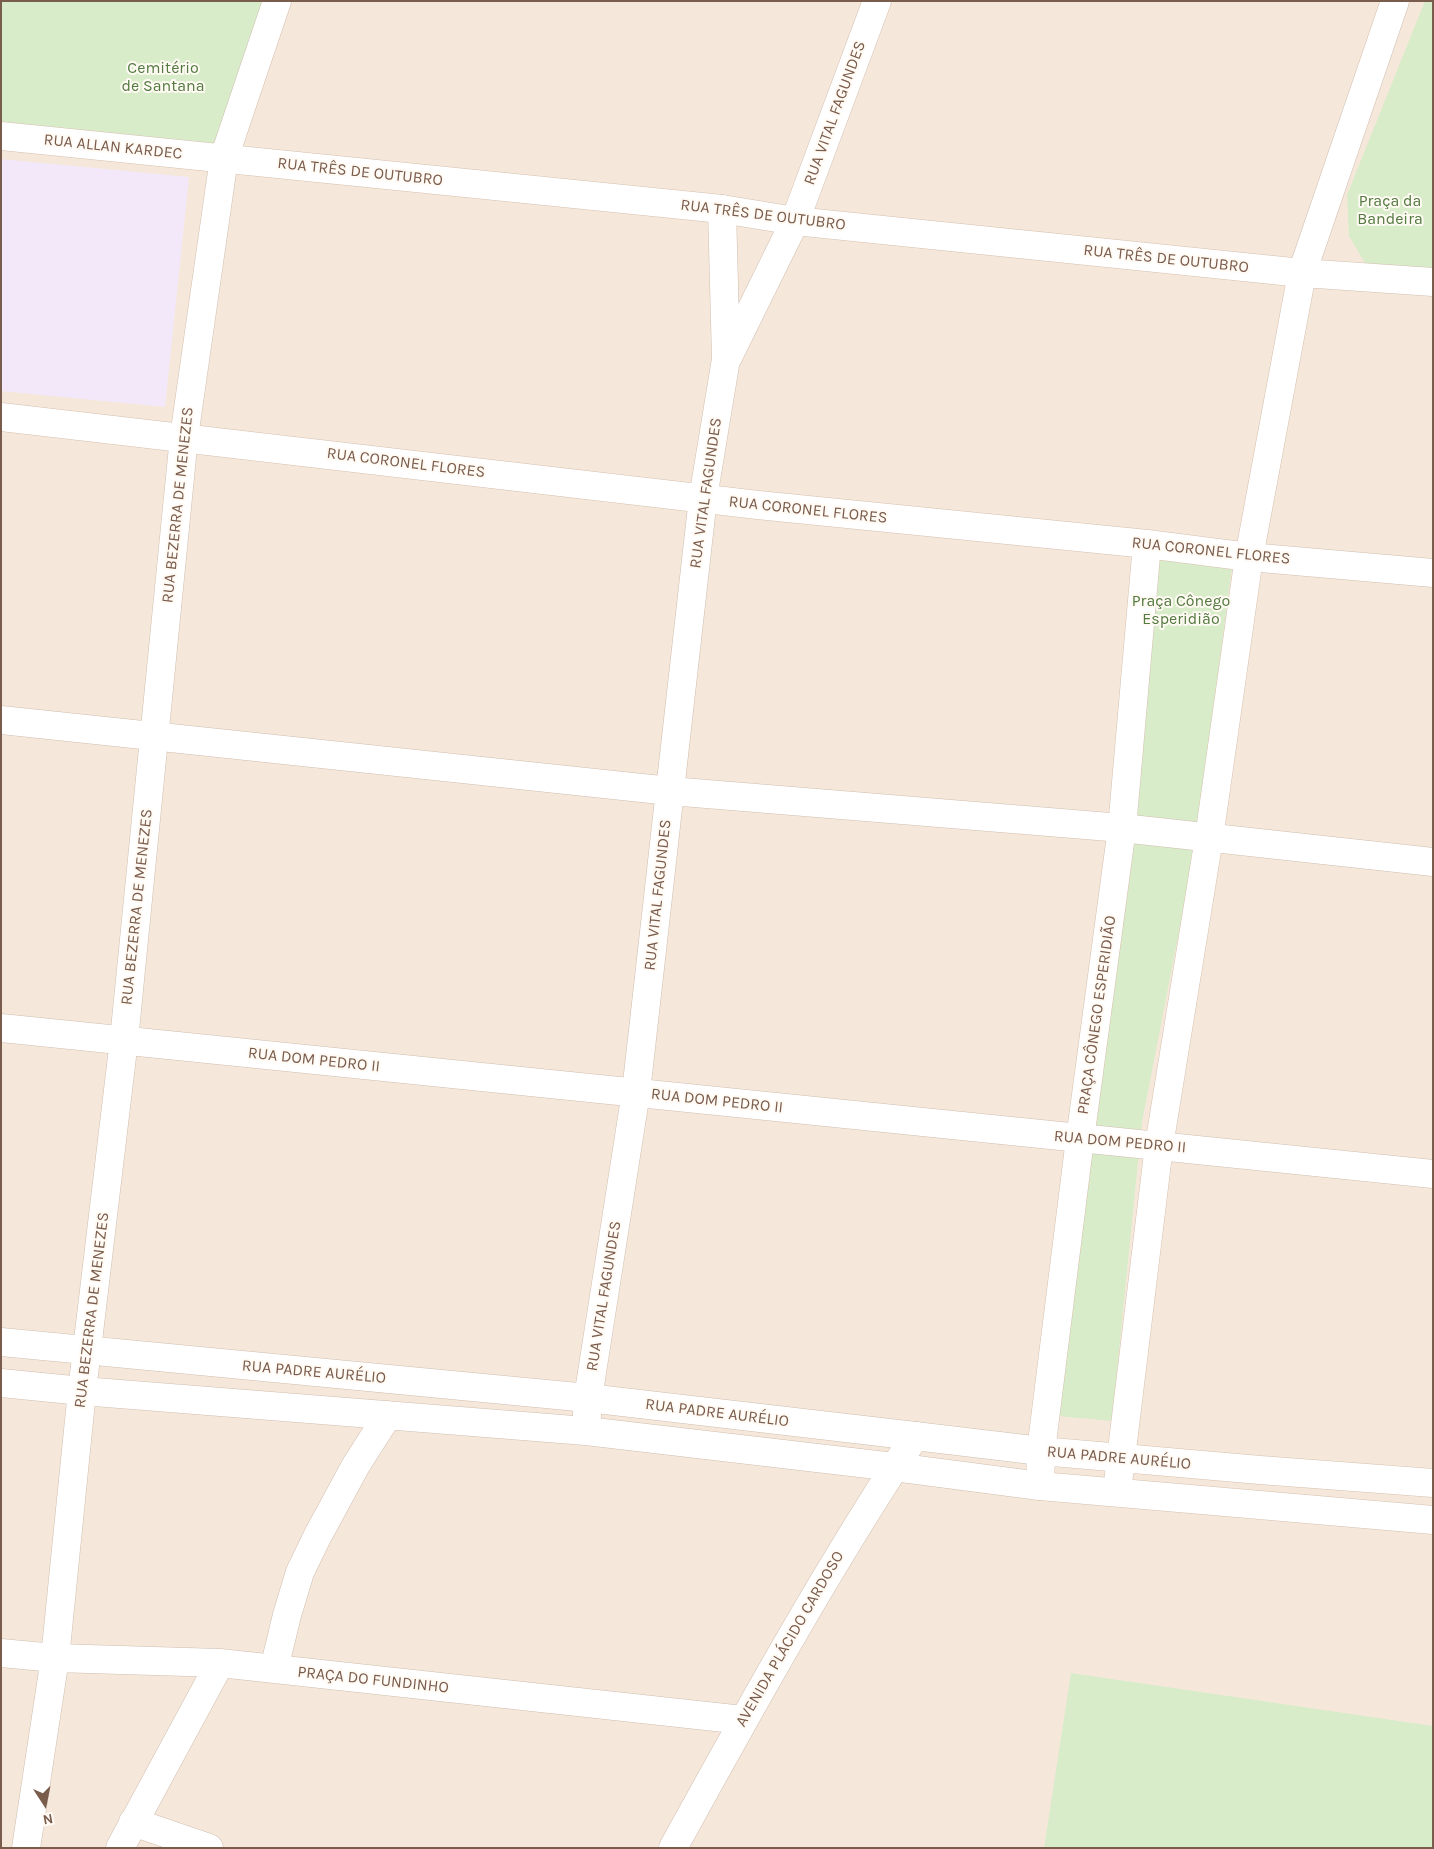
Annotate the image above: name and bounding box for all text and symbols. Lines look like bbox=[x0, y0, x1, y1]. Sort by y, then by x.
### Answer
street label: RUA VITAL FAGUNDES bbox=[800, 38, 870, 188]
park label: Cemitério de Santana bbox=[122, 58, 204, 96]
street label: RUA ALLAN KARDEC bbox=[43, 130, 183, 164]
street label: RUA TRÊS DE OUTUBRO bbox=[276, 154, 444, 190]
park label: Praça da Bandeira bbox=[1357, 191, 1423, 229]
street label: RUA TRÊS DE OUTUBRO bbox=[679, 195, 847, 235]
street label: RUA TRÊS DE OUTUBRO bbox=[1082, 241, 1250, 277]
street label: RUA BEZERRA DE MENEZES bbox=[158, 406, 198, 604]
street label: RUA VITAL FAGUNDES bbox=[686, 416, 726, 570]
street label: RUA CORONEL FLORES bbox=[326, 444, 486, 482]
street label: RUA CORONEL FLORES bbox=[728, 492, 888, 528]
street label: RUA CORONEL FLORES bbox=[1131, 533, 1291, 569]
park label: Praça Cônego Esperidião bbox=[1132, 591, 1230, 629]
street label: RUA BEZERRA DE MENEZES bbox=[117, 808, 157, 1006]
street label: RUA VITAL FAGUNDES bbox=[641, 818, 675, 972]
street label: PRAÇA CÔNEGO ESPERIDIÃO bbox=[1074, 914, 1120, 1116]
street label: RUA DOM PEDRO II bbox=[247, 1044, 381, 1076]
street label: RUA DOM PEDRO II bbox=[650, 1085, 784, 1117]
street label: RUA DOM PEDRO II bbox=[1053, 1127, 1187, 1157]
street label: RUA BEZERRA DE MENEZES bbox=[70, 1211, 114, 1409]
street label: RUA VITAL FAGUNDES bbox=[583, 1219, 625, 1373]
street label: RUA PADRE AURÉLIO bbox=[241, 1356, 387, 1388]
street label: RUA PADRE AURÉLIO bbox=[644, 1395, 790, 1431]
street label: RUA PADRE AURÉLIO bbox=[1046, 1442, 1192, 1474]
street label: AVENIDA PLÁCIDO CARDOSO bbox=[732, 1548, 848, 1730]
street label: PRAÇA DO FUNDINHO bbox=[296, 1663, 450, 1697]
north arrow bbox=[20, 1779, 70, 1829]
text: N bbox=[41, 1810, 55, 1829]

